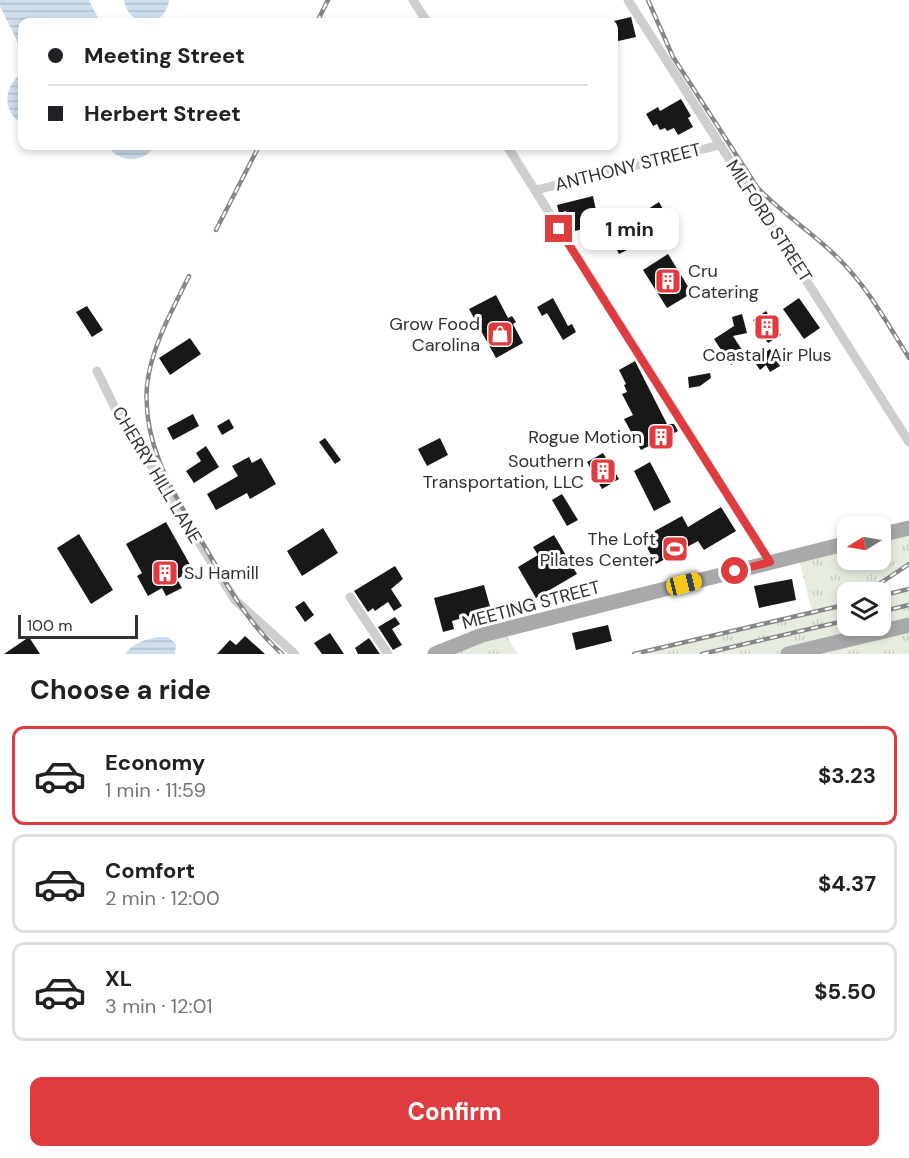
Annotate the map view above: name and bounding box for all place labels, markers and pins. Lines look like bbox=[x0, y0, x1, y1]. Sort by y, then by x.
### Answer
place label: Cru Catering bbox=[688, 259, 759, 304]
building icon: Cru Catering bbox=[653, 266, 683, 296]
place label: Grow Food Carolina bbox=[389, 312, 480, 357]
building icon: Coastal Air Plus bbox=[752, 312, 782, 342]
shop icon: Grow Food Carolina bbox=[485, 319, 515, 349]
place label: Coastal Air Plus bbox=[702, 343, 832, 367]
building icon: Rogue Motion bbox=[646, 422, 676, 452]
place label: Rogue Motion bbox=[528, 425, 642, 449]
place label: Southern Transportation, LLC bbox=[423, 449, 584, 494]
building icon: Southern Transportation, LLC bbox=[588, 456, 618, 486]
place label: The Loft Pilates Center bbox=[540, 527, 656, 572]
sports icon: The Loft Pilates Center bbox=[660, 534, 690, 564]
building icon: SJ Hamill bbox=[150, 558, 180, 588]
place label: SJ Hamill bbox=[184, 561, 259, 585]

